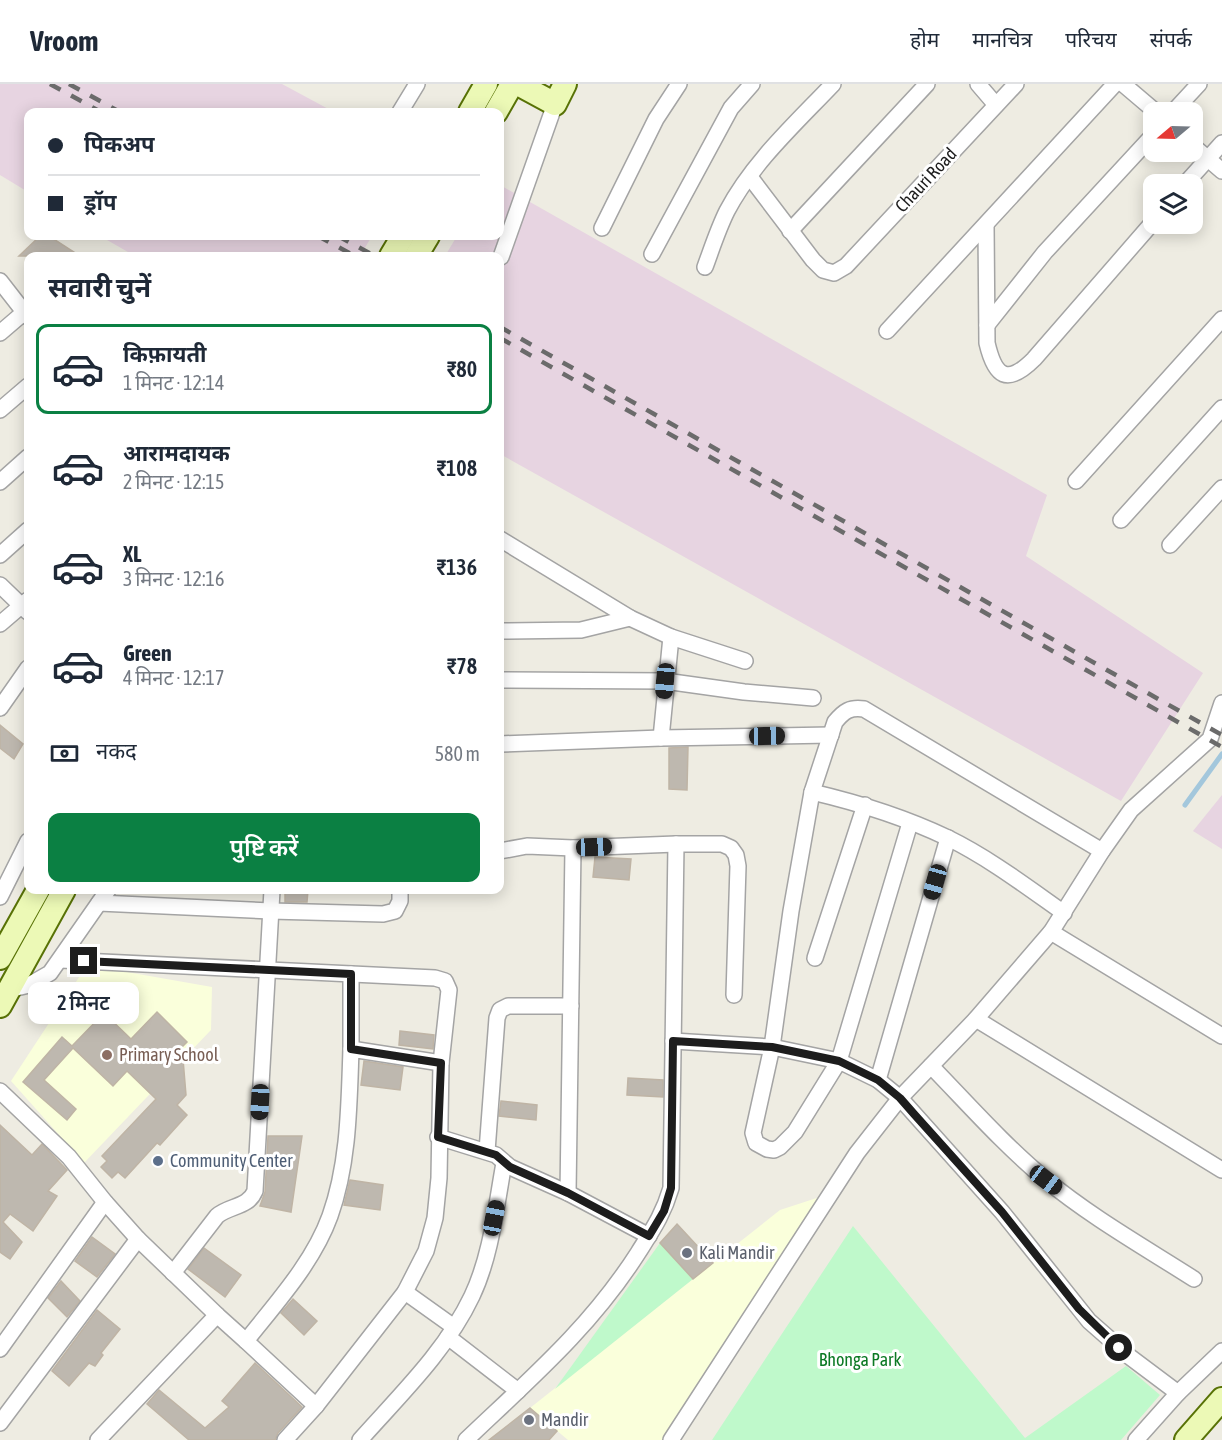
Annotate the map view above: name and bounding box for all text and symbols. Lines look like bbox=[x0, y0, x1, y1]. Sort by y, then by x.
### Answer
text: Vroom bbox=[30, 25, 98, 57]
text: होम bbox=[910, 27, 939, 51]
text: मानचित्र bbox=[972, 27, 1032, 51]
text: परिचय bbox=[1065, 27, 1117, 51]
text: संपर्क bbox=[1150, 27, 1192, 51]
north arrow bbox=[1143, 102, 1203, 162]
map controls bbox=[1143, 102, 1203, 234]
text: पिकअप bbox=[84, 131, 155, 157]
street label: Chauri Road bbox=[891, 143, 961, 216]
button: layers bbox=[1143, 174, 1203, 234]
text: ड्रॉप bbox=[84, 189, 117, 215]
text: सवारी चुनें bbox=[48, 272, 151, 303]
text: किफ़ायती bbox=[123, 341, 207, 367]
icon: car bbox=[51, 342, 105, 396]
text: ₹80 bbox=[447, 356, 477, 382]
text: 1 मिनट · 12:14 bbox=[123, 371, 224, 394]
text: आरामदायक bbox=[123, 440, 230, 466]
icon: car bbox=[51, 441, 105, 495]
text: ₹108 bbox=[437, 455, 477, 481]
text: 2 मिनट · 12:15 bbox=[123, 470, 224, 493]
icon: car bbox=[51, 540, 105, 594]
text: XL bbox=[123, 541, 141, 567]
text: ₹136 bbox=[437, 554, 477, 580]
text: 3 मिनट · 12:16 bbox=[123, 567, 224, 590]
icon: car bbox=[51, 639, 105, 693]
text: Green bbox=[123, 640, 172, 666]
text: ₹78 bbox=[447, 653, 477, 679]
car bbox=[654, 662, 676, 700]
text: 4 मिनट · 12:17 bbox=[123, 666, 224, 689]
car bbox=[749, 727, 785, 745]
icon: cash bbox=[48, 737, 81, 770]
text: नकद bbox=[96, 738, 137, 764]
text: 580 m bbox=[435, 742, 480, 765]
button: पुष्टि करें bbox=[48, 813, 480, 882]
car bbox=[576, 837, 612, 857]
car bbox=[921, 862, 949, 902]
route end bbox=[70, 947, 97, 974]
callout: 2 मिनट bbox=[28, 982, 140, 1024]
text: 2 मिनट bbox=[57, 991, 110, 1014]
place label: Primary School bbox=[119, 1044, 219, 1065]
marker: Primary School bbox=[100, 1048, 114, 1062]
car bbox=[250, 1084, 270, 1120]
place label: Community Center bbox=[170, 1150, 293, 1171]
marker: Community Center bbox=[151, 1154, 165, 1168]
car bbox=[1026, 1162, 1066, 1198]
car bbox=[482, 1199, 506, 1237]
place label: Kali Mandir bbox=[699, 1242, 775, 1263]
marker: Kali Mandir bbox=[680, 1246, 694, 1260]
route start bbox=[1105, 1334, 1132, 1361]
park label: Bhonga Park bbox=[819, 1349, 901, 1370]
place label: Mandir bbox=[541, 1409, 589, 1430]
marker: Mandir bbox=[522, 1413, 536, 1427]

